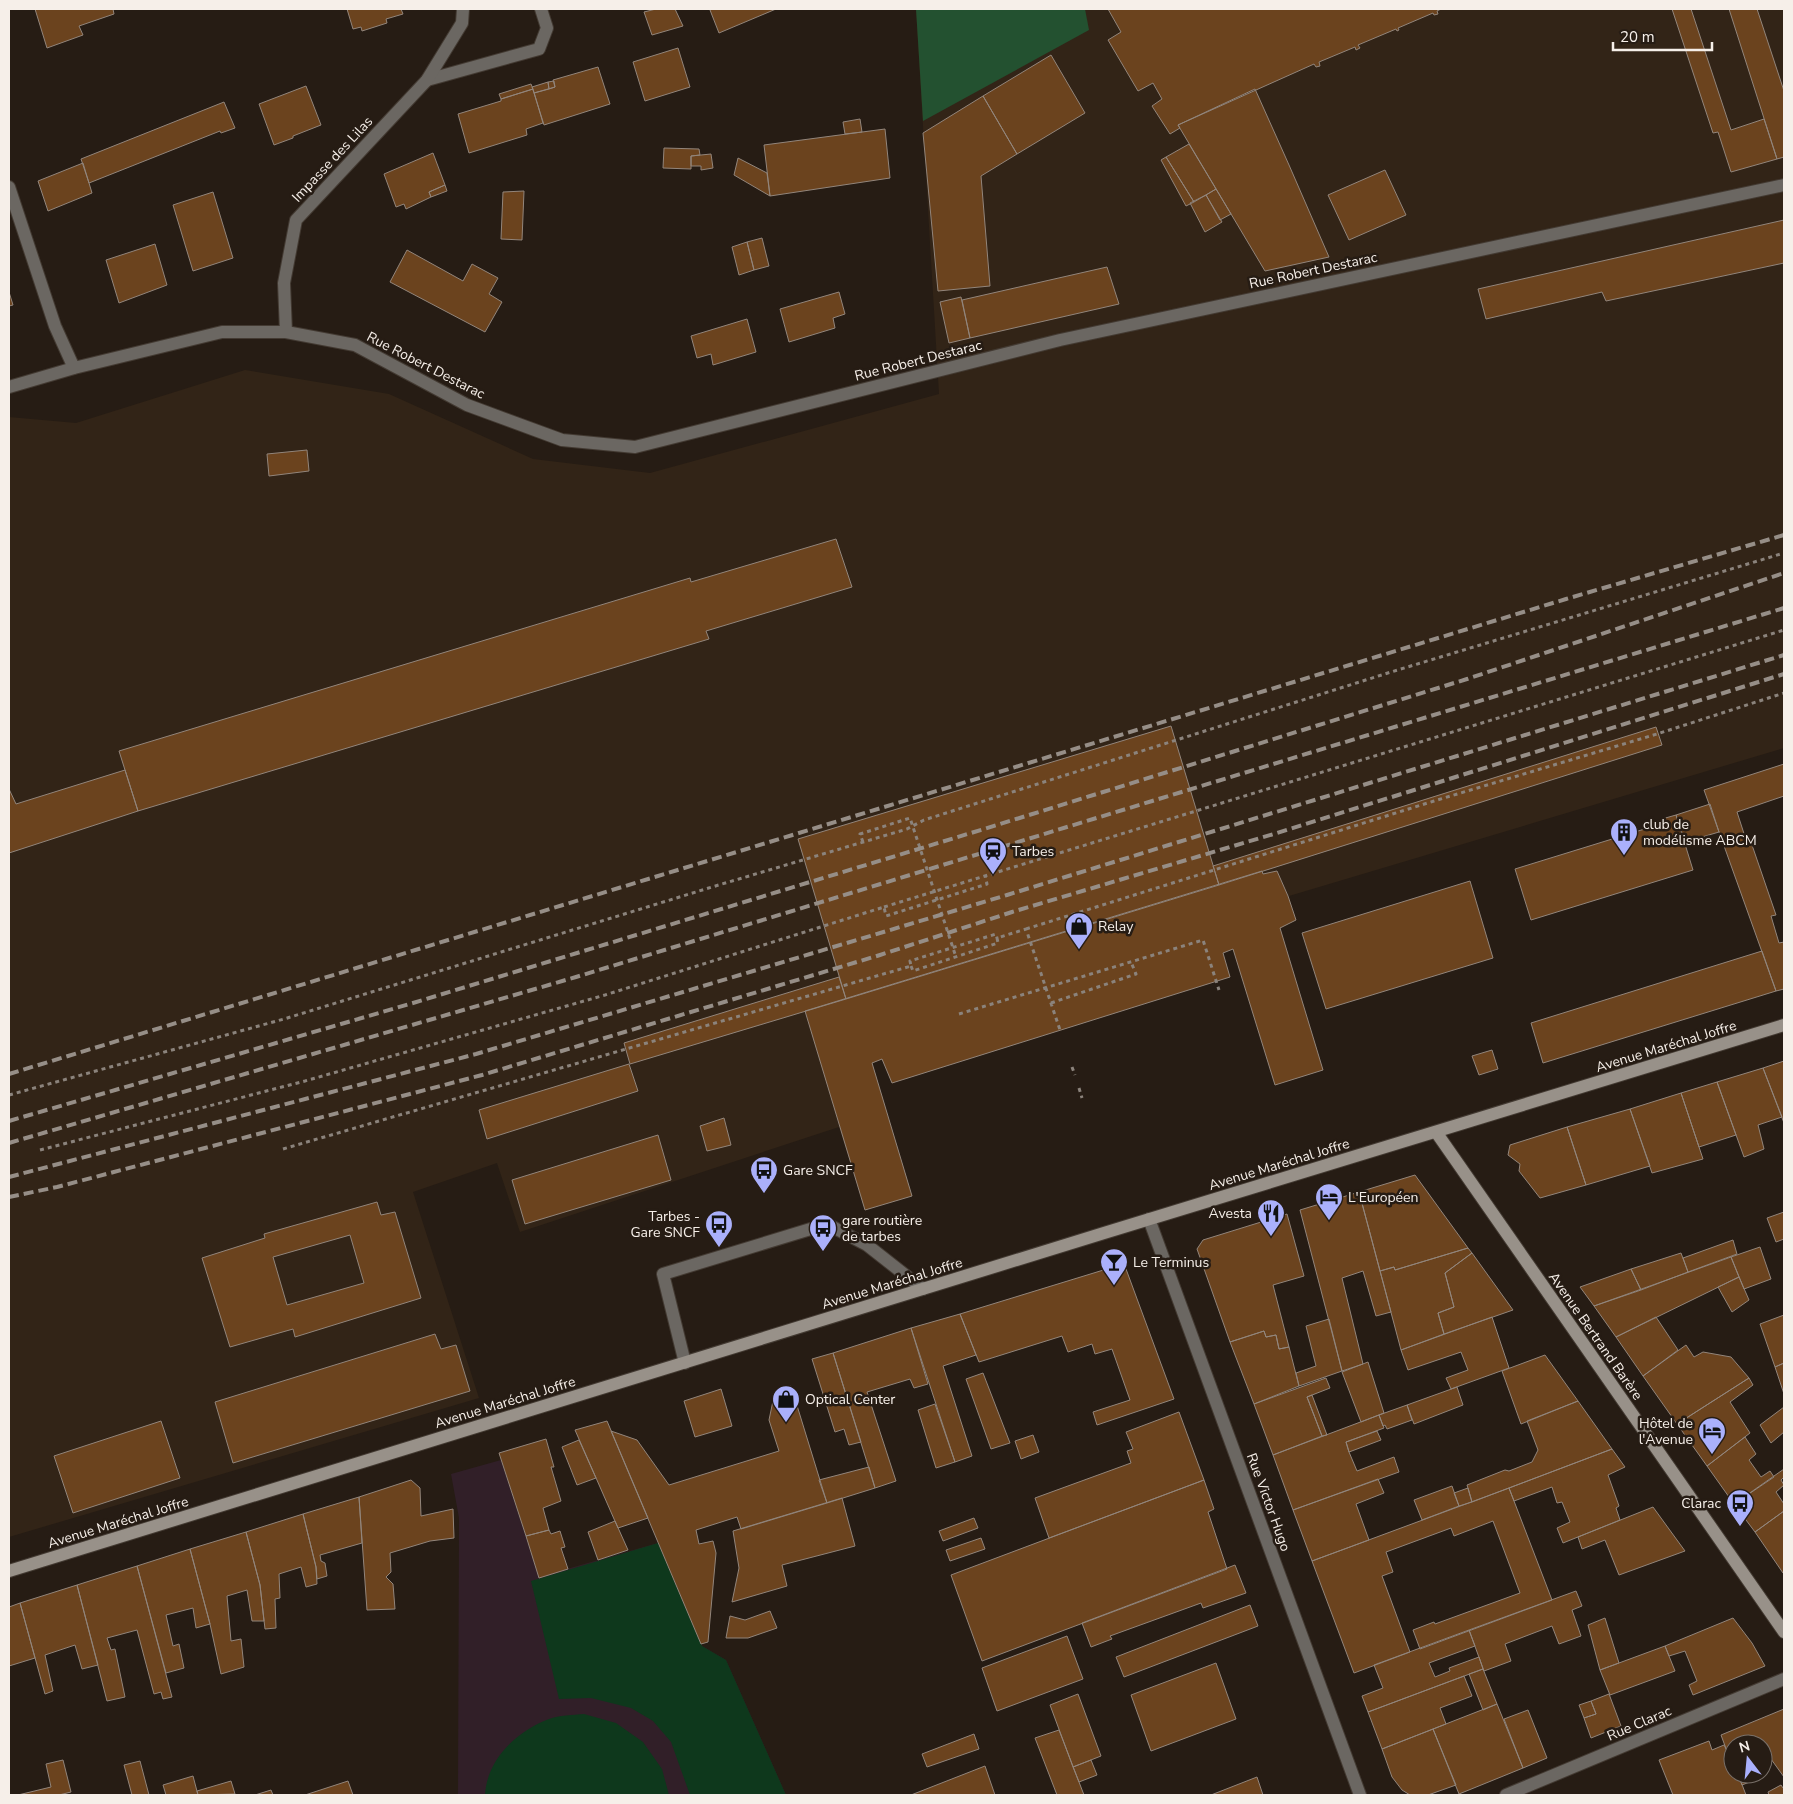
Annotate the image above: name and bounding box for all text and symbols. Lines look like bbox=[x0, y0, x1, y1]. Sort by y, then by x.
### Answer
scale bar bbox=[1613, 20, 1712, 52]
text: 20 m bbox=[1620, 27, 1655, 47]
street label: Impasse des Lilas bbox=[288, 112, 377, 206]
street label: Rue Robert Destarac bbox=[1247, 248, 1379, 293]
street label: Rue Robert Destarac bbox=[363, 327, 489, 404]
street label: Rue Robert Destarac bbox=[853, 335, 984, 385]
place label: club de modélisme ABCM bbox=[1643, 815, 1757, 850]
building icon: club de modélisme ABCM bbox=[1609, 817, 1639, 856]
station icon: Tarbes bbox=[978, 836, 1008, 875]
place label: Tarbes bbox=[1012, 842, 1054, 861]
shop icon: Relay bbox=[1064, 911, 1094, 950]
place label: Relay bbox=[1098, 917, 1134, 936]
street label: Avenue Maréchal Joffre bbox=[1593, 1016, 1739, 1077]
street label: Avenue Maréchal Joffre bbox=[1206, 1134, 1352, 1195]
bus stop icon: Gare SNCF bbox=[749, 1155, 779, 1194]
place label: Gare SNCF bbox=[783, 1161, 853, 1180]
hotel icon: L'Européen bbox=[1314, 1182, 1344, 1221]
place label: L'Européen bbox=[1348, 1188, 1418, 1207]
restaurant icon: Avesta bbox=[1256, 1198, 1286, 1237]
place label: Avesta bbox=[1209, 1204, 1252, 1223]
place label: Tarbes - Gare SNCF bbox=[630, 1207, 700, 1242]
bus stop icon: Tarbes - Gare SNCF bbox=[704, 1209, 734, 1248]
place label: gare routière de tarbes bbox=[842, 1211, 922, 1246]
bus stop icon: gare routière de tarbes bbox=[808, 1213, 838, 1252]
bar icon: Le Terminus bbox=[1099, 1247, 1129, 1286]
street label: Avenue Maréchal Joffre bbox=[819, 1253, 965, 1314]
place label: Le Terminus bbox=[1133, 1253, 1209, 1272]
street label: Avenue Bertrand Barère bbox=[1544, 1269, 1647, 1404]
street label: Avenue Maréchal Joffre bbox=[432, 1372, 578, 1433]
shop icon: Optical Center bbox=[771, 1384, 801, 1423]
place label: Optical Center bbox=[805, 1390, 895, 1409]
place label: Hôtel de l'Avenue bbox=[1639, 1414, 1693, 1449]
hotel icon: Hôtel de l'Avenue bbox=[1697, 1416, 1727, 1455]
street label: Rue Victor Hugo bbox=[1242, 1450, 1295, 1554]
bus stop icon: Clarac bbox=[1725, 1488, 1755, 1527]
street label: Avenue Maréchal Joffre bbox=[45, 1492, 191, 1553]
place label: Clarac bbox=[1681, 1494, 1722, 1513]
street label: Rue Clarac bbox=[1604, 1701, 1675, 1746]
north arrow bbox=[1723, 1734, 1773, 1784]
text: N bbox=[1737, 1736, 1752, 1758]

